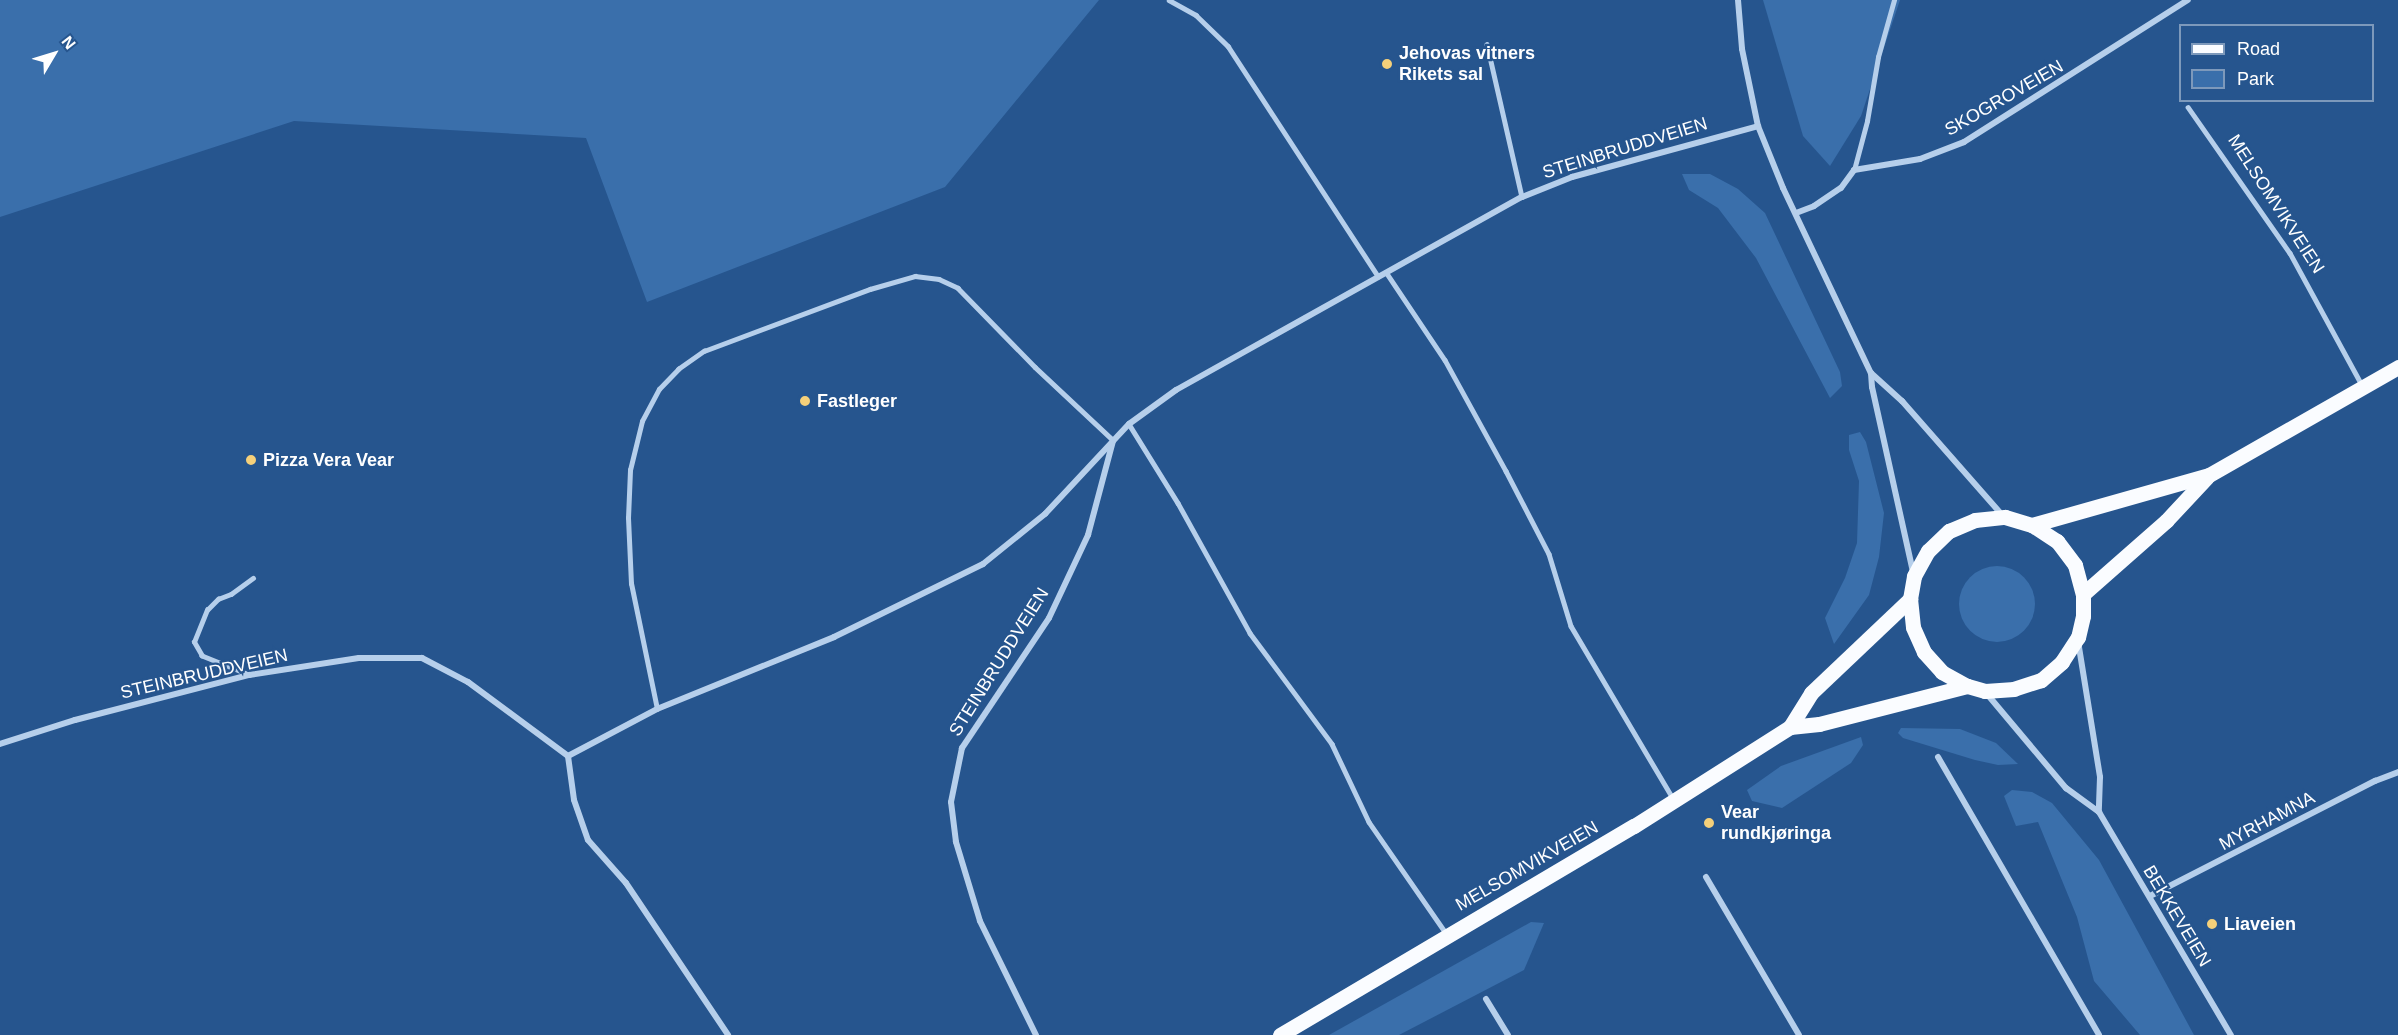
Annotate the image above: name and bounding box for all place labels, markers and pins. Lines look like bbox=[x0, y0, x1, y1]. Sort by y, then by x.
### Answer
place label: Jehovas vitners Rikets sal bbox=[1399, 43, 1535, 86]
marker: Jehovas vitners Rikets sal bbox=[1380, 57, 1394, 71]
place label: Fastleger bbox=[817, 390, 897, 412]
marker: Fastleger bbox=[798, 394, 812, 408]
place label: Pizza Vera Vear bbox=[263, 449, 394, 471]
marker: Pizza Vera Vear bbox=[244, 453, 258, 467]
place label: Vear rundkjøringa bbox=[1721, 802, 1831, 844]
marker: Vear rundkjøringa bbox=[1702, 816, 1716, 830]
place label: Liaveien bbox=[2224, 913, 2296, 935]
marker: Liaveien bbox=[2205, 917, 2219, 931]

